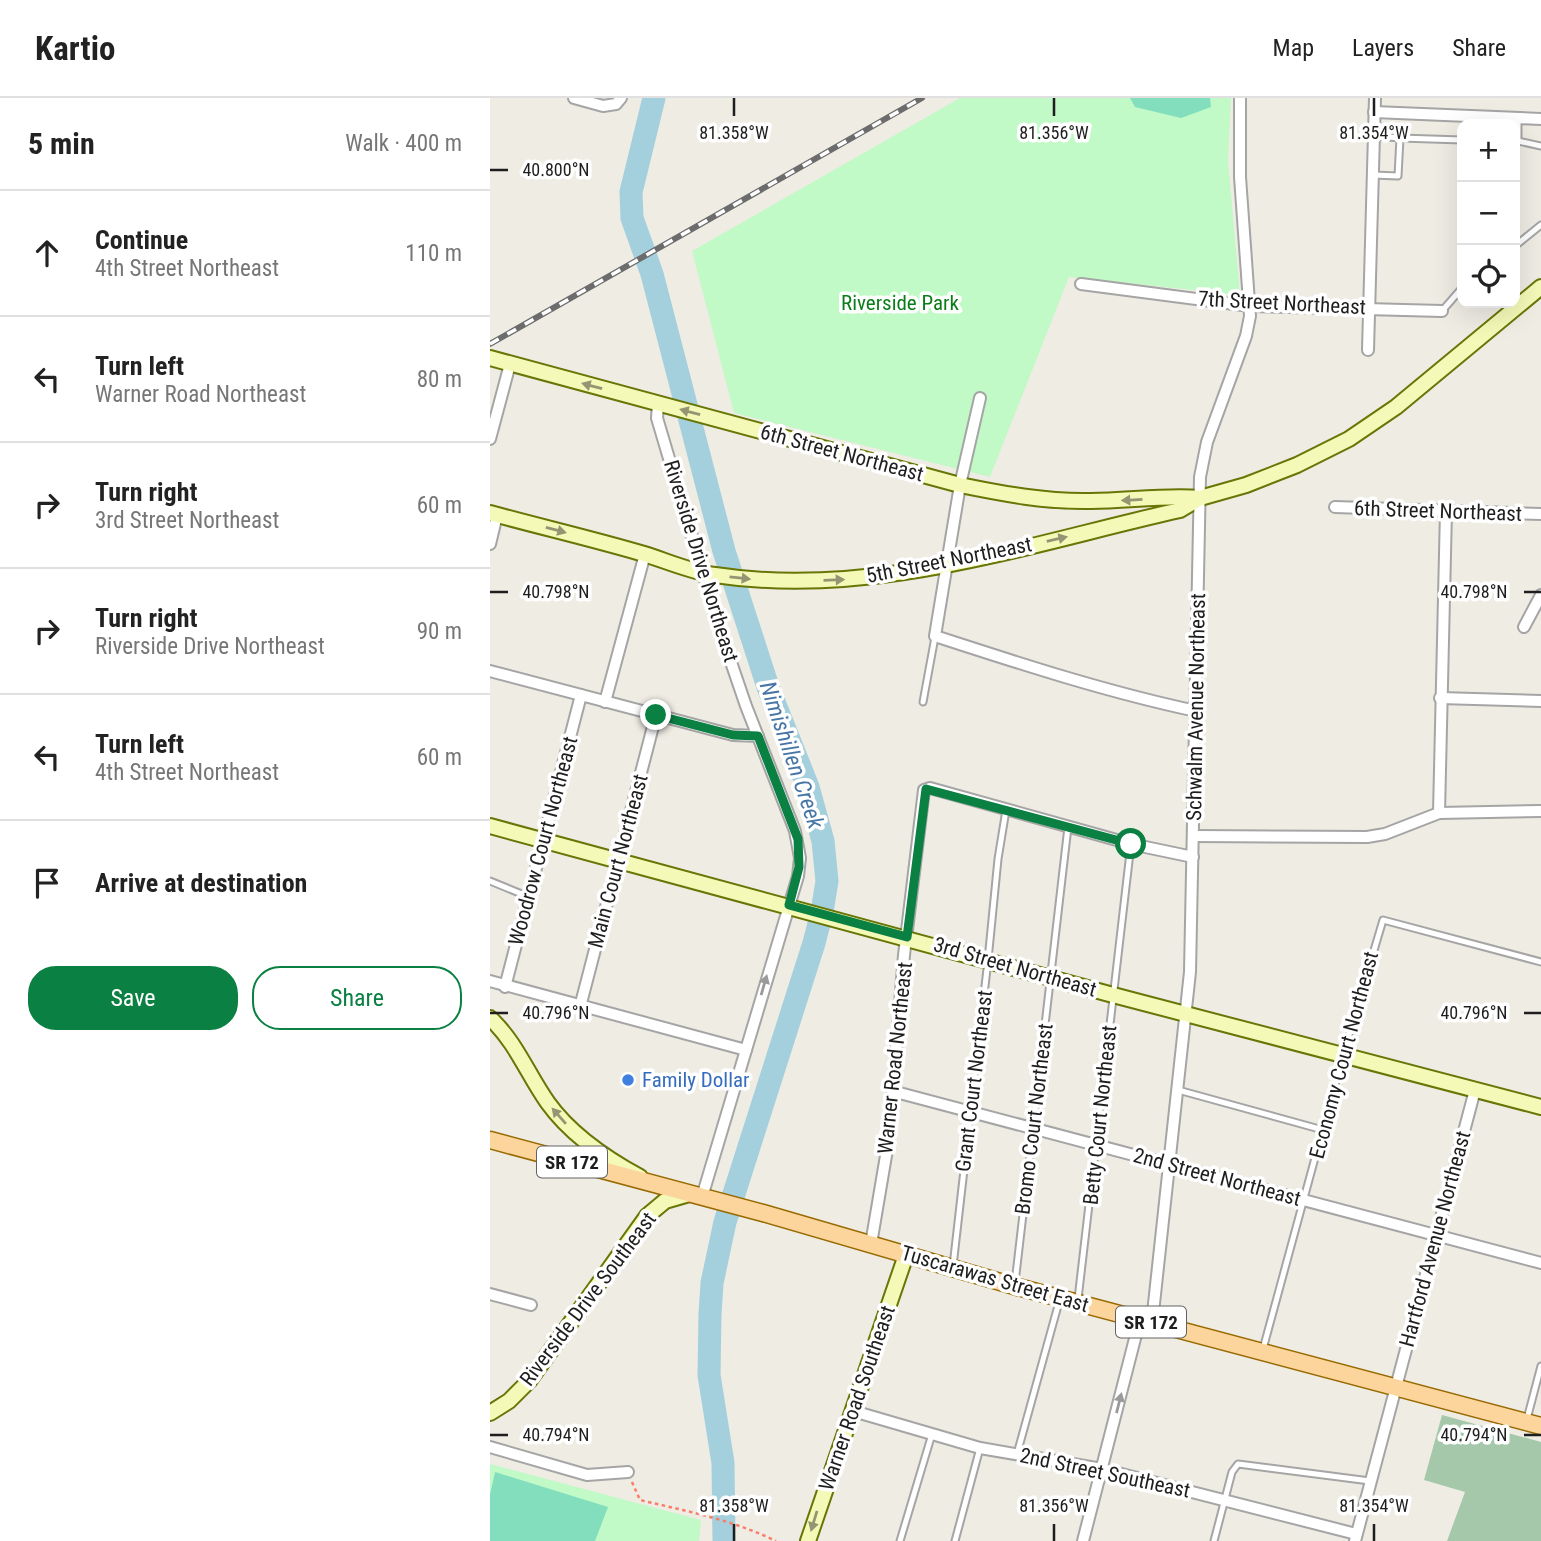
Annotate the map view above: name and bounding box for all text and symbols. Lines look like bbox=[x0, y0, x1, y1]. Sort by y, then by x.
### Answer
text: Kartio bbox=[35, 29, 115, 68]
text: Map bbox=[1273, 34, 1314, 62]
text: Layers bbox=[1352, 34, 1414, 62]
text: Share bbox=[1452, 34, 1506, 62]
map controls bbox=[1457, 119, 1520, 308]
button: + bbox=[1457, 119, 1520, 182]
text: 81.358°W bbox=[699, 122, 769, 143]
text: 81.356°W bbox=[1019, 122, 1089, 143]
text: 81.354°W bbox=[1339, 122, 1409, 143]
text: 5 min bbox=[28, 126, 95, 161]
text: Walk · 400 m bbox=[345, 130, 462, 157]
text: 40.800°N bbox=[522, 159, 590, 180]
button: − bbox=[1457, 182, 1520, 245]
text: Continue bbox=[95, 225, 188, 255]
icon: ahead bbox=[28, 234, 66, 272]
text: 110 m bbox=[405, 240, 462, 267]
button: locate bbox=[1457, 245, 1520, 308]
text: 4th Street Northeast bbox=[95, 255, 279, 282]
street label: 7th Street Northeast bbox=[1197, 287, 1367, 319]
park label: Riverside Park bbox=[841, 291, 960, 315]
text: Turn left bbox=[95, 351, 184, 381]
icon: left bbox=[28, 360, 66, 398]
text: 80 m bbox=[417, 366, 462, 393]
text: Warner Road Northeast bbox=[95, 381, 306, 408]
one-way arrow bbox=[581, 381, 602, 391]
one-way arrow bbox=[679, 407, 700, 417]
street label: 6th Street Northeast bbox=[758, 420, 926, 486]
street label: Riverside Drive Northeast bbox=[659, 457, 743, 665]
text: Turn right bbox=[95, 477, 197, 507]
icon: right bbox=[28, 486, 66, 524]
text: 60 m bbox=[417, 492, 462, 519]
one-way arrow bbox=[1121, 495, 1143, 506]
street label: 6th Street Northeast bbox=[1354, 496, 1522, 526]
text: 3rd Street Northeast bbox=[95, 507, 279, 534]
one-way arrow bbox=[546, 526, 567, 536]
street label: 5th Street Northeast bbox=[864, 532, 1034, 588]
one-way arrow bbox=[1047, 533, 1069, 544]
one-way arrow bbox=[729, 573, 751, 584]
one-way arrow bbox=[823, 574, 845, 585]
text: 40.798°N bbox=[522, 581, 590, 602]
text: 40.798°N bbox=[1440, 581, 1508, 602]
street label: Schwalm Avenue Northeast bbox=[1182, 593, 1210, 821]
text: Turn right bbox=[95, 603, 197, 633]
icon: right bbox=[28, 612, 66, 650]
text: 90 m bbox=[417, 618, 462, 645]
text: Riverside Drive Northeast bbox=[95, 633, 325, 660]
water label: Nimishillen Creek bbox=[754, 678, 830, 833]
route end bbox=[640, 699, 671, 730]
text: Turn left bbox=[95, 729, 184, 759]
street label: Woodrow Court Northeast bbox=[504, 734, 582, 948]
icon: left bbox=[28, 738, 66, 776]
text: 60 m bbox=[417, 744, 462, 771]
text: 4th Street Northeast bbox=[95, 759, 279, 786]
street label: Main Court Northeast bbox=[583, 772, 653, 950]
route start bbox=[1115, 828, 1146, 859]
icon: arrive bbox=[28, 864, 66, 902]
text: Arrive at destination bbox=[95, 868, 307, 898]
street label: 3rd Street Northeast bbox=[931, 932, 1099, 1002]
street label: Economy Court Northeast bbox=[1305, 949, 1383, 1161]
street label: Warner Road Northeast bbox=[873, 961, 917, 1155]
button: Save bbox=[28, 966, 238, 1030]
button: Share bbox=[252, 966, 462, 1030]
one-way arrow bbox=[760, 974, 770, 995]
street label: Grant Court Northeast bbox=[951, 989, 997, 1173]
text: 40.796°N bbox=[522, 1002, 590, 1023]
text: 40.796°N bbox=[1440, 1002, 1508, 1023]
street label: Bromo Court Northeast bbox=[1010, 1022, 1058, 1216]
street label: Betty Court Northeast bbox=[1079, 1024, 1121, 1206]
place label: Family Dollar bbox=[642, 1068, 749, 1092]
marker: Family Dollar bbox=[620, 1072, 636, 1088]
one-way arrow bbox=[551, 1107, 567, 1125]
street label: Hartford Avenue Northeast bbox=[1395, 1128, 1475, 1350]
street label: 2nd Street Northeast bbox=[1131, 1143, 1303, 1211]
road number: SR 172 bbox=[537, 1146, 607, 1178]
street label: Riverside Drive Southeast bbox=[515, 1208, 661, 1390]
street label: Tuscarawas Street East bbox=[898, 1241, 1092, 1317]
street label: Warner Road Southeast bbox=[814, 1302, 900, 1494]
road number: SR 172 bbox=[1116, 1306, 1186, 1338]
one-way arrow bbox=[1114, 1392, 1125, 1414]
text: 40.794°N bbox=[522, 1424, 590, 1445]
text: 40.794°N bbox=[1440, 1424, 1508, 1445]
street label: 2nd Street Southeast bbox=[1018, 1443, 1192, 1503]
text: 81.358°W bbox=[699, 1495, 769, 1516]
text: 81.356°W bbox=[1019, 1495, 1089, 1516]
text: 81.354°W bbox=[1339, 1495, 1409, 1516]
one-way arrow bbox=[809, 1511, 819, 1532]

